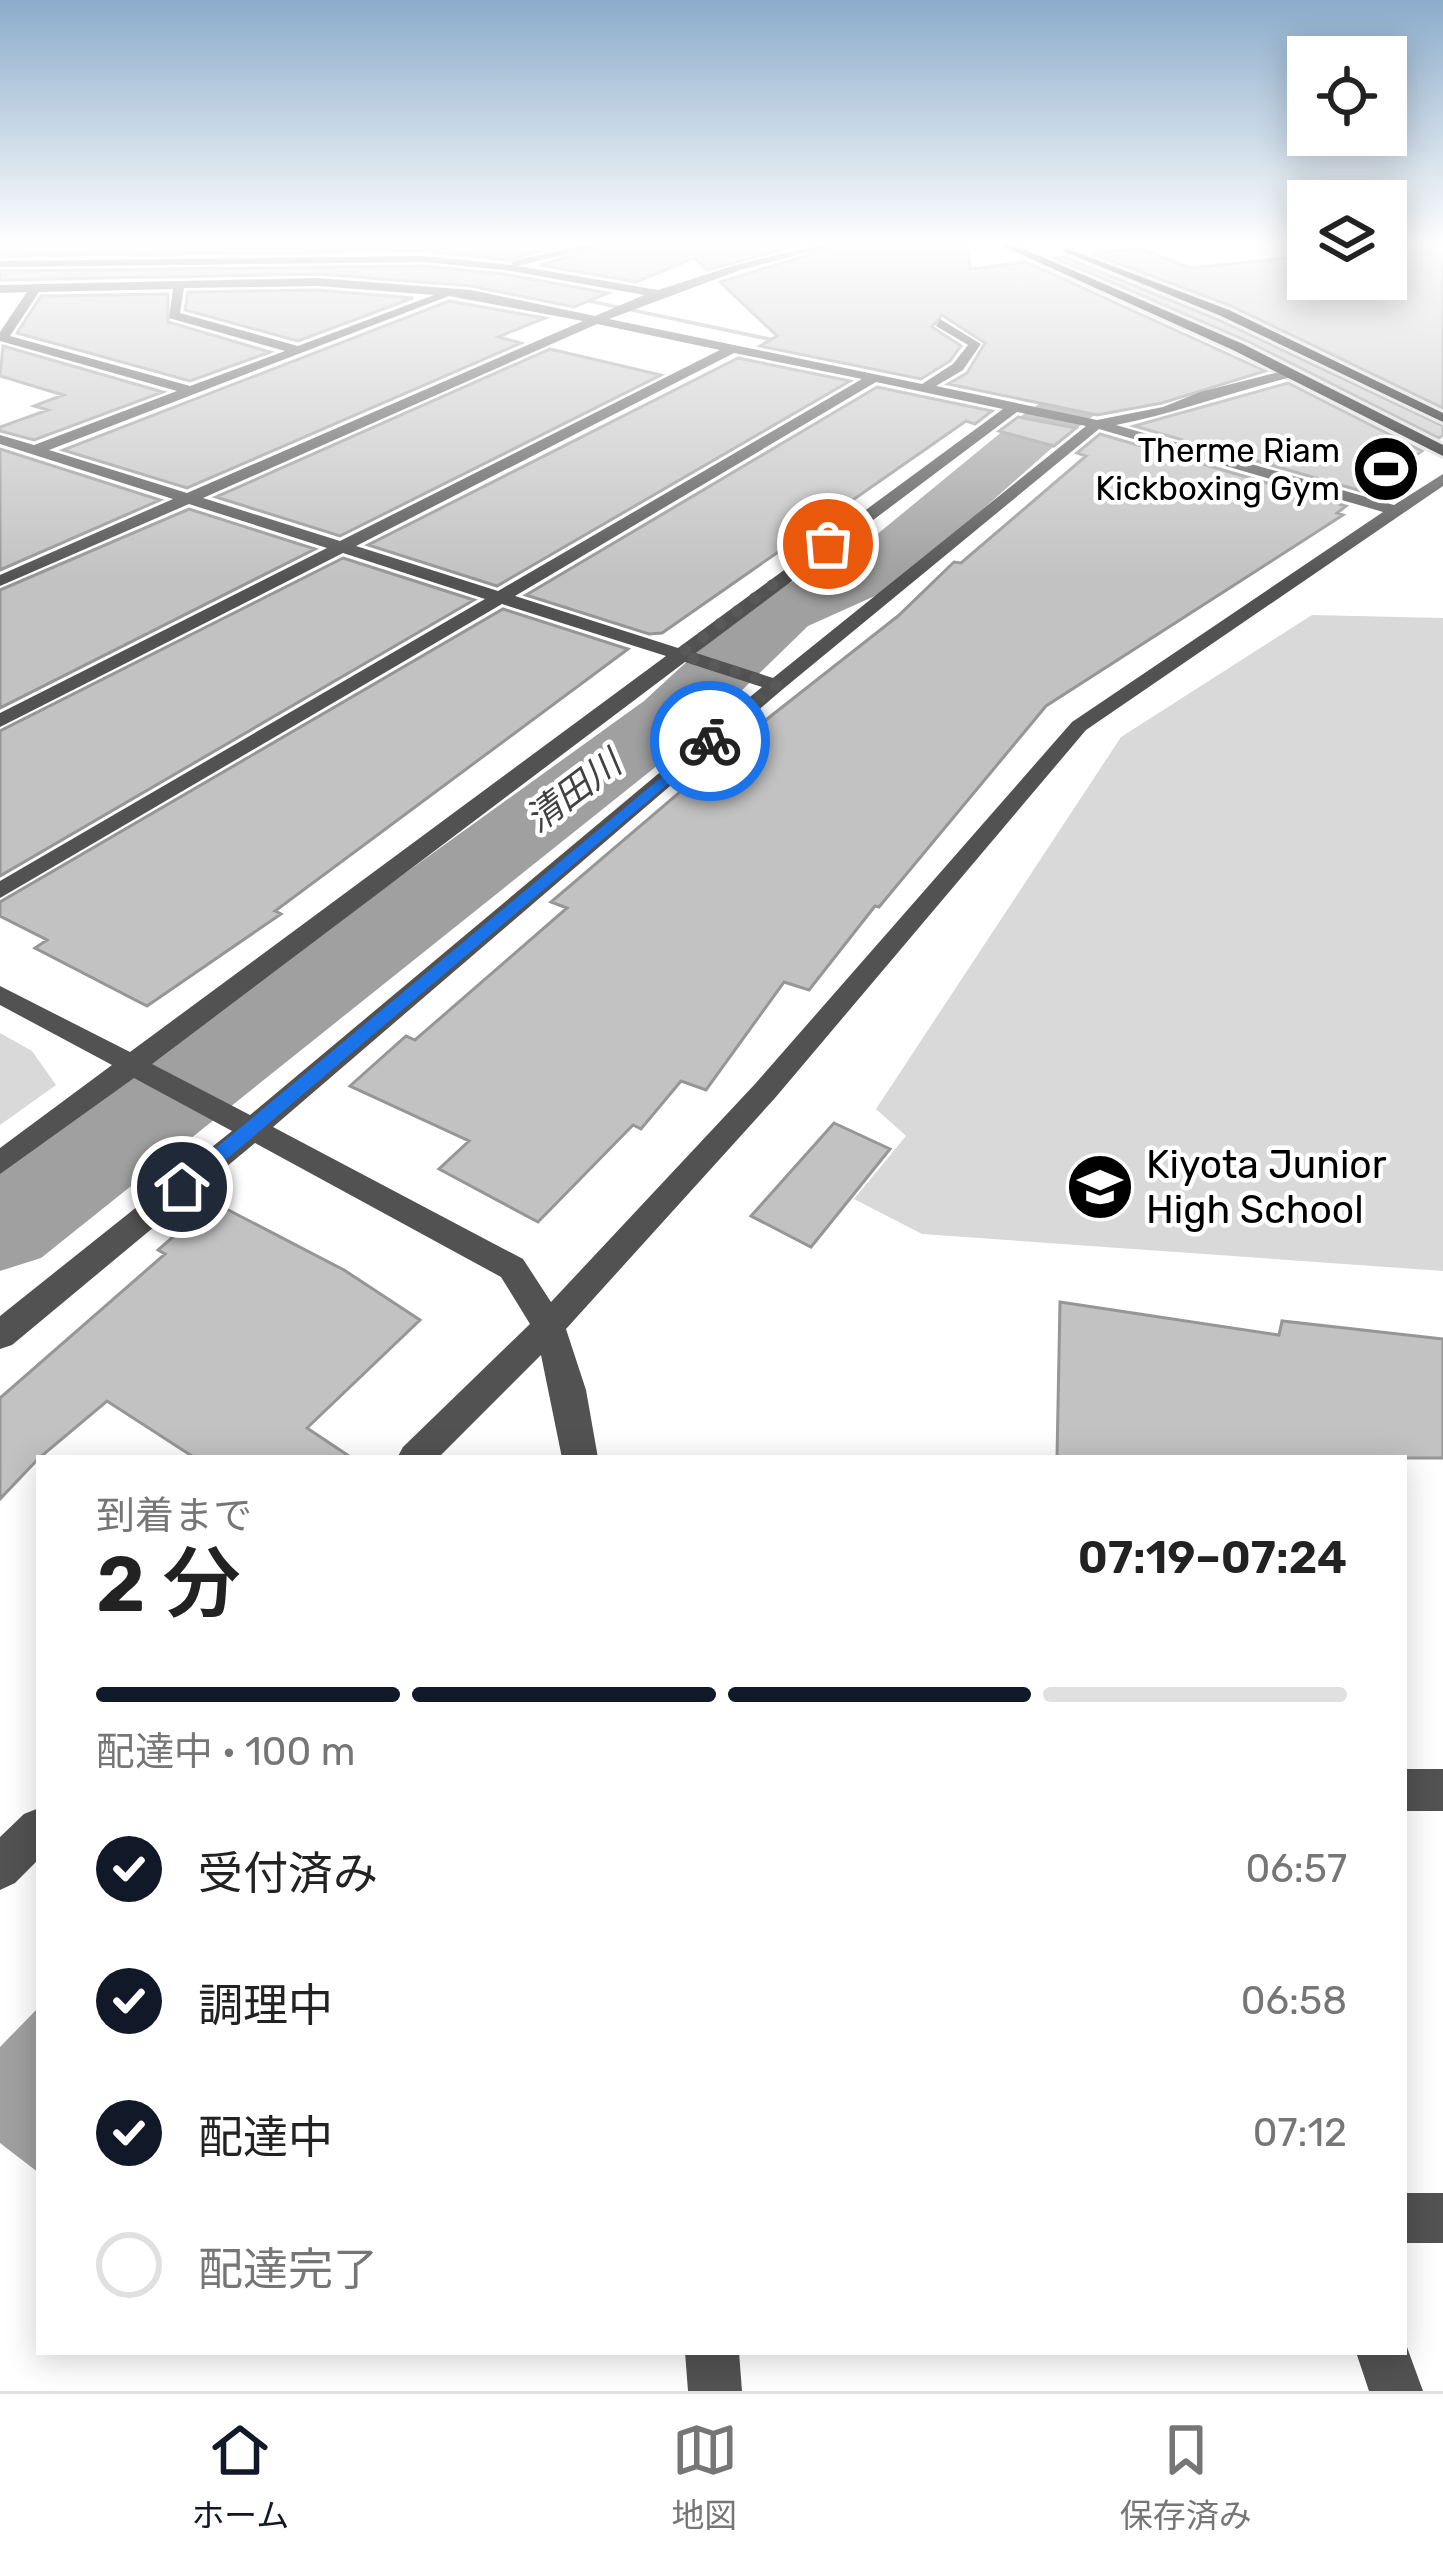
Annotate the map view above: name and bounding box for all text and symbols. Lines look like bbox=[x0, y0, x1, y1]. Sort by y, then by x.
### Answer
map controls bbox=[1287, 36, 1407, 300]
button: locate bbox=[1287, 36, 1407, 156]
button: layers bbox=[1287, 180, 1407, 300]
place label: Therme Riam Kickboxing Gym bbox=[1095, 431, 1340, 508]
sports icon: Therme Riam Kickboxing Gym bbox=[1351, 434, 1421, 504]
pin bbox=[777, 493, 879, 595]
icon: bag bbox=[795, 511, 861, 577]
courier bbox=[650, 681, 770, 801]
icon: bike bbox=[677, 708, 743, 774]
water label: 清田川 bbox=[517, 739, 632, 841]
pin bbox=[131, 1136, 233, 1238]
place label: Kiyota Junior High School bbox=[1146, 1142, 1387, 1233]
school or university icon: Kiyota Junior High School bbox=[1065, 1152, 1135, 1222]
icon: home bbox=[149, 1154, 215, 1220]
text: 到着まで bbox=[96, 1493, 252, 1539]
text: 07:19–07:24 bbox=[1078, 1531, 1347, 1584]
text: 2 分 bbox=[96, 1538, 241, 1631]
text: 配達中 · 100 m bbox=[96, 1729, 355, 1775]
icon: check bbox=[96, 1836, 162, 1902]
text: 06:57 bbox=[1246, 1846, 1347, 1892]
text: 受付済み bbox=[198, 1847, 378, 1900]
icon: check bbox=[96, 1968, 162, 2034]
text: 06:58 bbox=[1241, 1978, 1347, 2024]
text: 調理中 bbox=[198, 1979, 333, 2032]
icon: check bbox=[96, 2100, 162, 2166]
text: 07:12 bbox=[1253, 2110, 1347, 2156]
text: 配達中 bbox=[198, 2111, 333, 2164]
text: 配達完了 bbox=[198, 2243, 378, 2296]
tab: ホーム bbox=[191, 2417, 289, 2537]
tab: 地図 bbox=[672, 2417, 738, 2537]
tab: 保存済み bbox=[1120, 2417, 1252, 2537]

